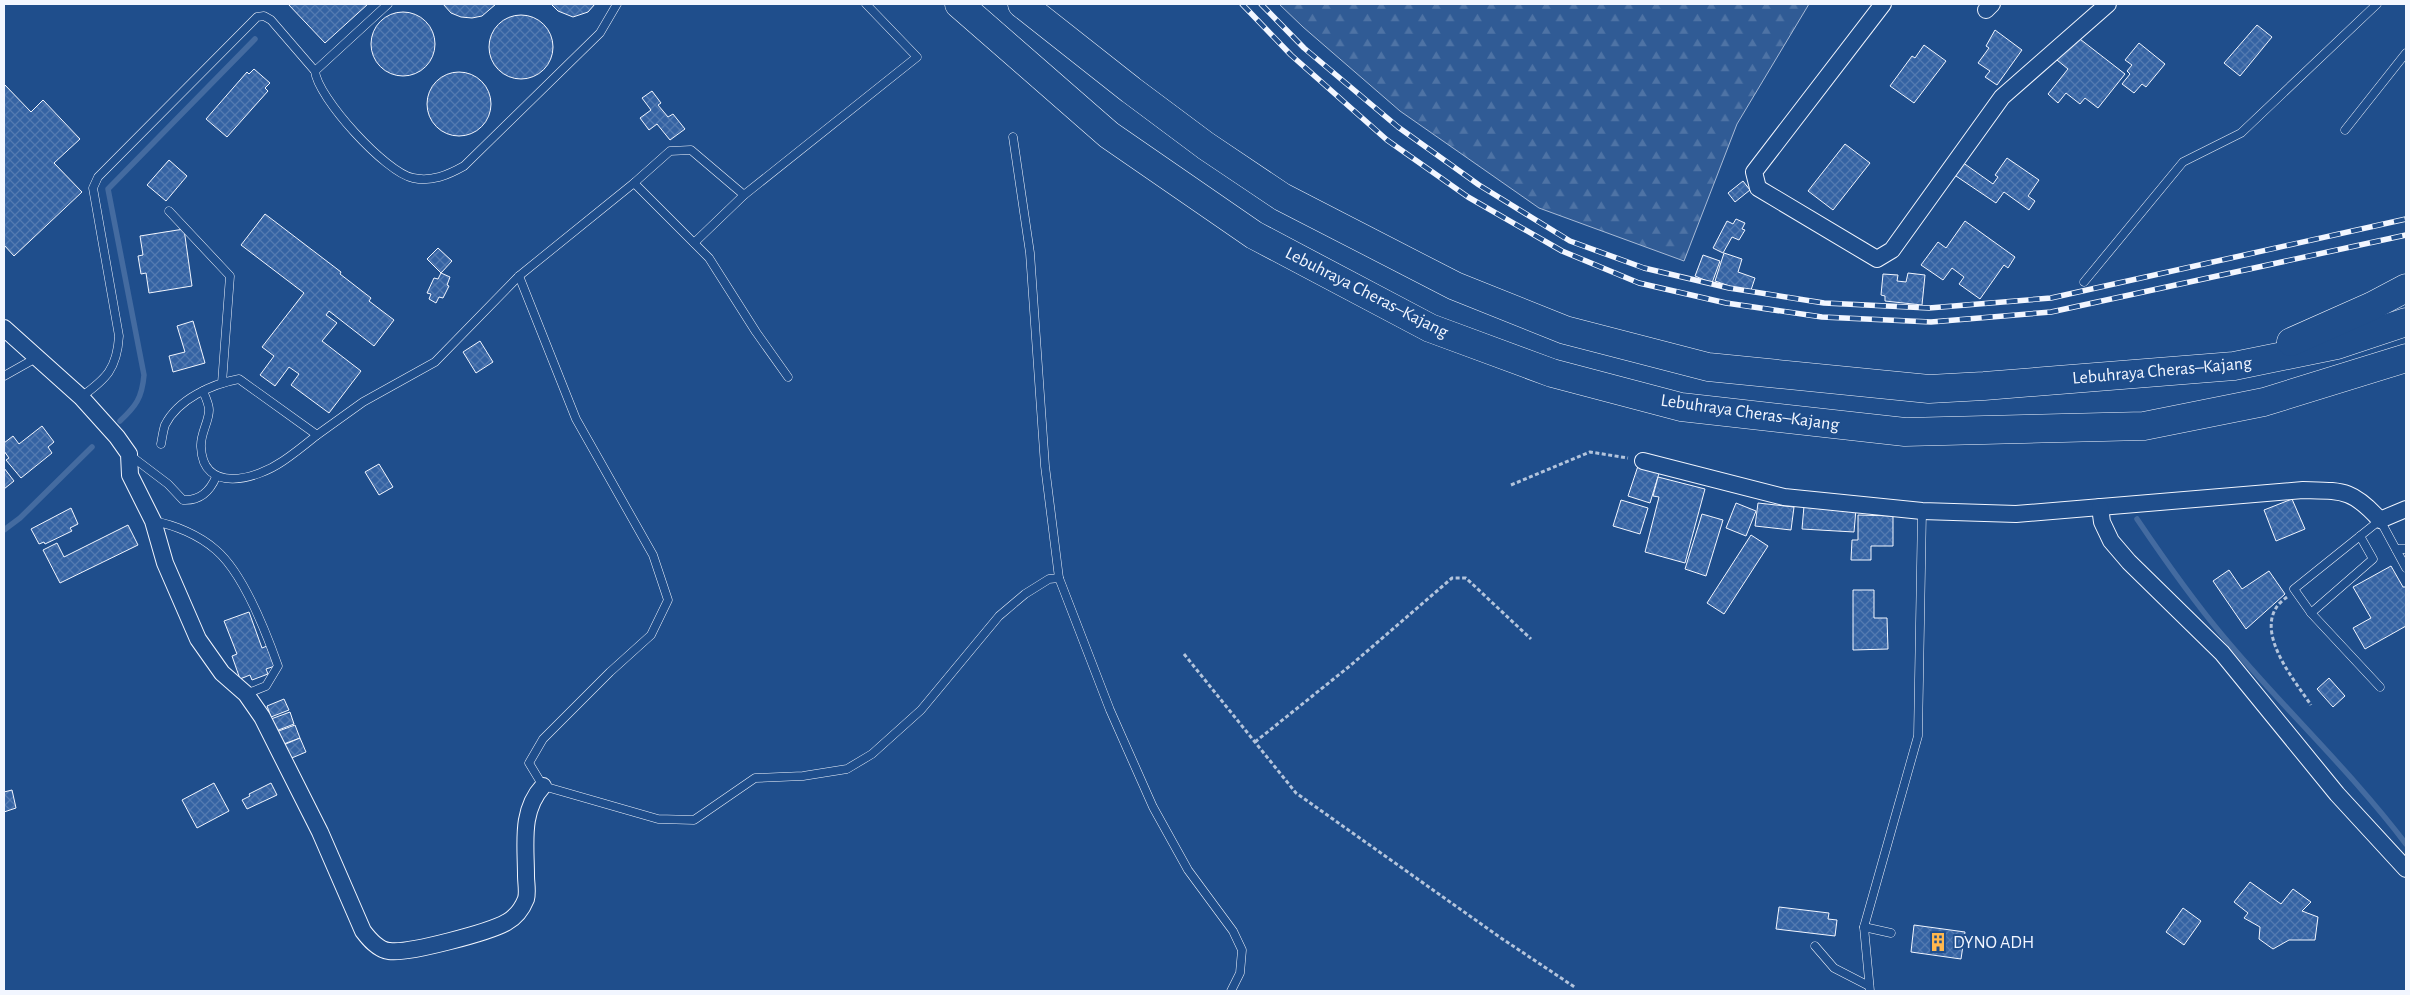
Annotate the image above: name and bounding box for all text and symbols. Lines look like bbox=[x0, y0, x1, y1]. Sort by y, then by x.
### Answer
street label: Lebuhraya Cheras–Kajang bbox=[1282, 244, 1451, 342]
street label: Lebuhraya Cheras–Kajang bbox=[2072, 354, 2253, 388]
street label: Lebuhraya Cheras–Kajang bbox=[1659, 392, 1841, 434]
building icon: DYNO ADH bbox=[1927, 931, 1949, 953]
place label: DYNO ADH bbox=[1953, 934, 2034, 952]

